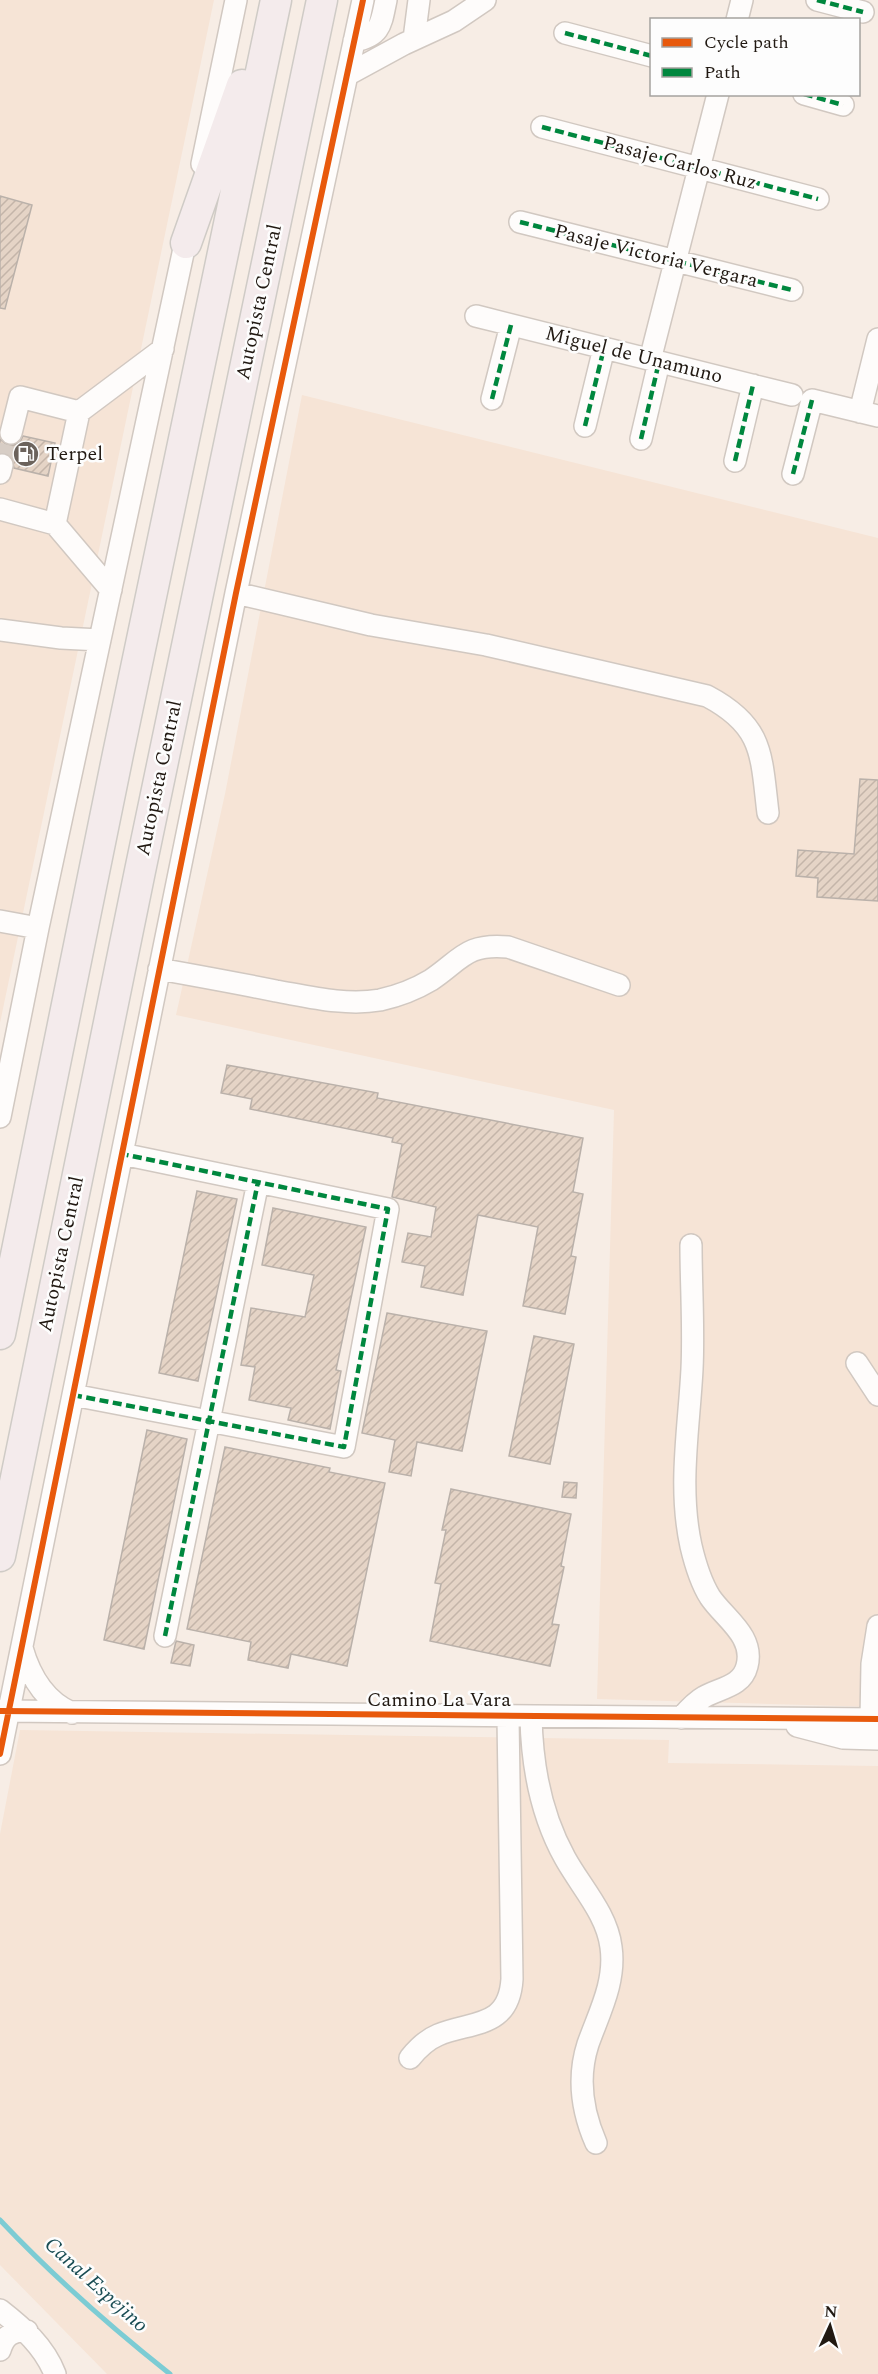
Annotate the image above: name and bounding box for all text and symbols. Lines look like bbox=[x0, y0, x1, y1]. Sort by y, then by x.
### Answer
legend bbox=[650, 18, 860, 96]
text: Cycle path bbox=[704, 29, 789, 56]
text: Path bbox=[704, 59, 741, 86]
street label: Pasaje Carlos Ruz bbox=[600, 128, 760, 198]
street label: Pasaje Victoria Vergara bbox=[551, 216, 761, 296]
street label: Autopista Central bbox=[228, 221, 290, 383]
street label: Miguel de Unamuno bbox=[542, 318, 726, 392]
fuel station icon: Terpel bbox=[11, 439, 41, 469]
place label: Terpel bbox=[46, 439, 103, 469]
street label: Autopista Central bbox=[128, 697, 190, 859]
street label: Autopista Central bbox=[30, 1173, 92, 1335]
street label: Camino La Vara bbox=[367, 1685, 511, 1715]
water label: Canal Espejino bbox=[37, 2229, 155, 2341]
north arrow bbox=[800, 2296, 860, 2356]
text: N bbox=[824, 2300, 838, 2324]

